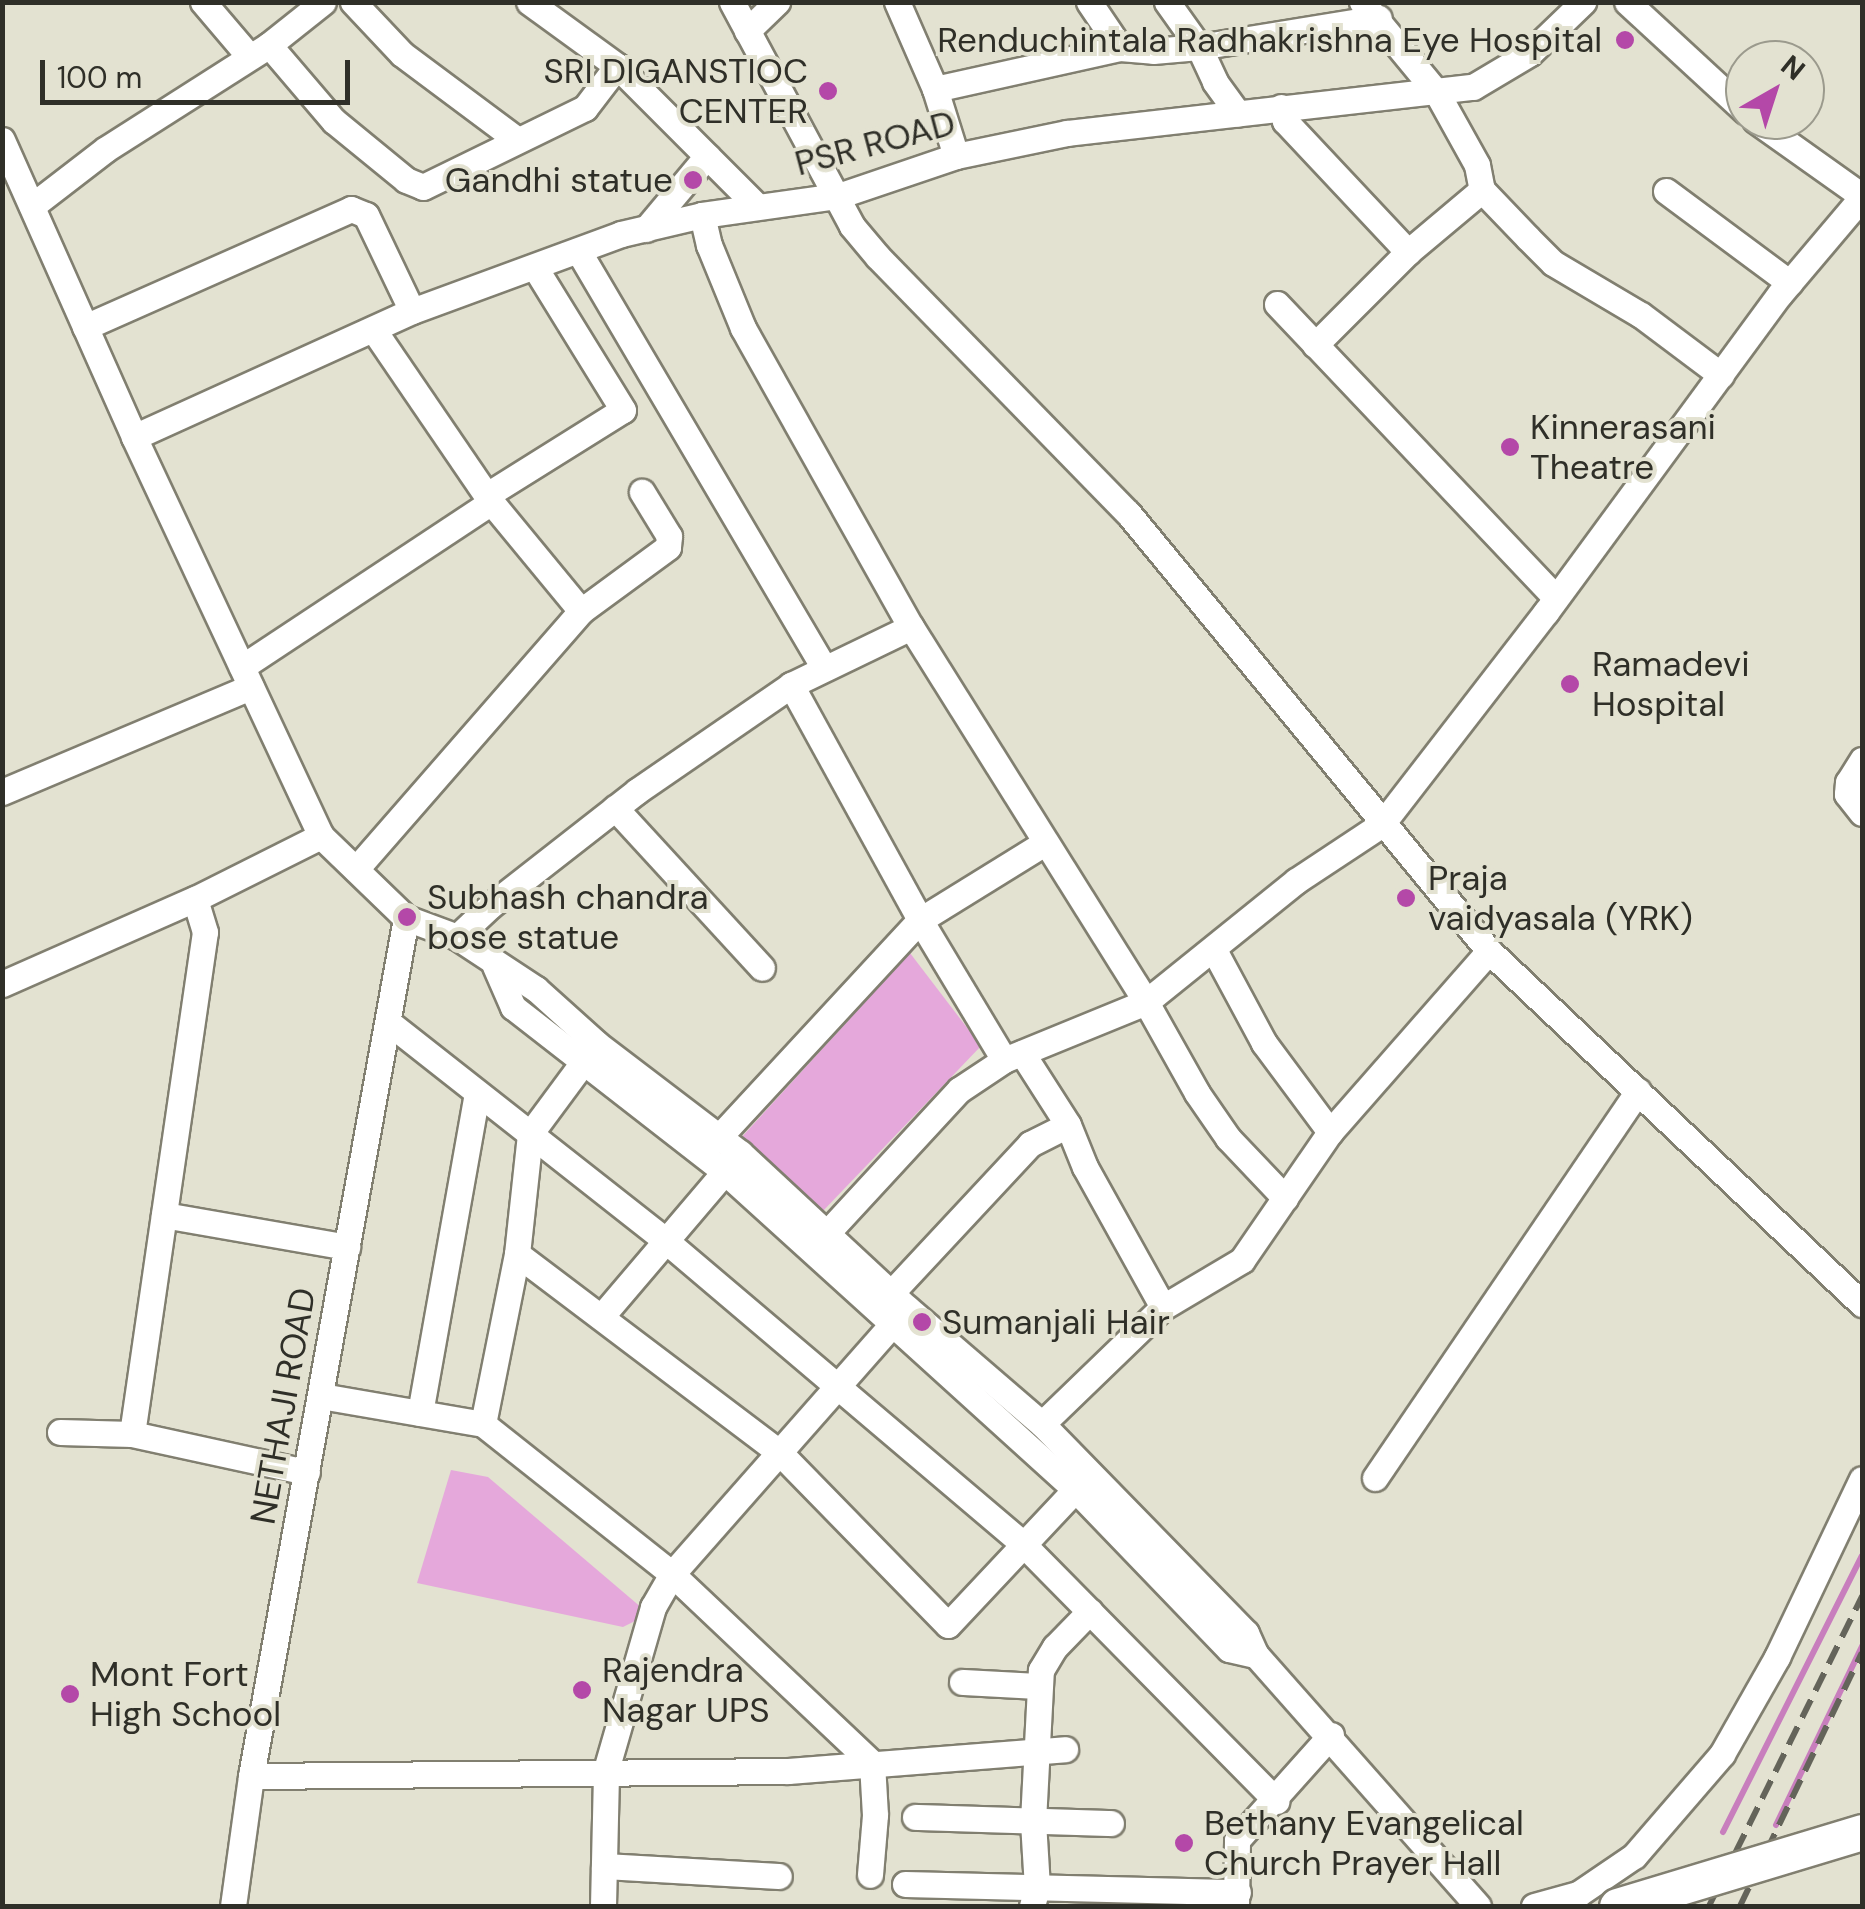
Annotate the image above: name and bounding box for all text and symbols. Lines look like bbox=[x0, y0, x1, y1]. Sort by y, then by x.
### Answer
place label: Renduchintala Radhakrishna Eye Hospital bbox=[937, 19, 1602, 61]
marker: Renduchintala Radhakrishna Eye Hospital bbox=[1612, 27, 1638, 53]
scale bar bbox=[45, 40, 355, 102]
north arrow bbox=[1725, 40, 1825, 140]
text: N bbox=[1773, 47, 1813, 89]
place label: SRI DIGANSTIOC CENTER bbox=[543, 50, 808, 132]
text: 100 m bbox=[57, 58, 142, 97]
marker: SRI DIGANSTIOC CENTER bbox=[817, 80, 839, 102]
street label: PSR ROAD bbox=[790, 101, 960, 185]
place label: Gandhi statue bbox=[445, 159, 673, 201]
marker: Gandhi statue bbox=[682, 169, 704, 191]
place label: Kinnerasani Theatre bbox=[1530, 406, 1716, 488]
marker: Kinnerasani Theatre bbox=[1499, 436, 1521, 458]
place label: Ramadevi Hospital bbox=[1592, 643, 1750, 725]
marker: Ramadevi Hospital bbox=[1557, 671, 1583, 697]
place label: Praja vaidyasala (YRK) bbox=[1428, 857, 1693, 939]
place label: Subhash chandra bose statue bbox=[427, 876, 709, 958]
marker: Praja vaidyasala (YRK) bbox=[1393, 885, 1419, 911]
marker: Subhash chandra bose statue bbox=[396, 906, 418, 928]
street label: NETHAJI ROAD bbox=[242, 1285, 324, 1527]
place label: Sumanjali Hair bbox=[942, 1301, 1170, 1343]
marker: Sumanjali Hair bbox=[911, 1311, 933, 1333]
place label: Rajendra Nagar UPS bbox=[602, 1649, 770, 1731]
place label: Mont Fort High School bbox=[90, 1653, 281, 1735]
marker: Rajendra Nagar UPS bbox=[571, 1679, 593, 1701]
marker: Mont Fort High School bbox=[59, 1683, 81, 1705]
place label: Bethany Evangelical Church Prayer Hall bbox=[1204, 1802, 1524, 1884]
marker: Bethany Evangelical Church Prayer Hall bbox=[1173, 1832, 1195, 1854]

